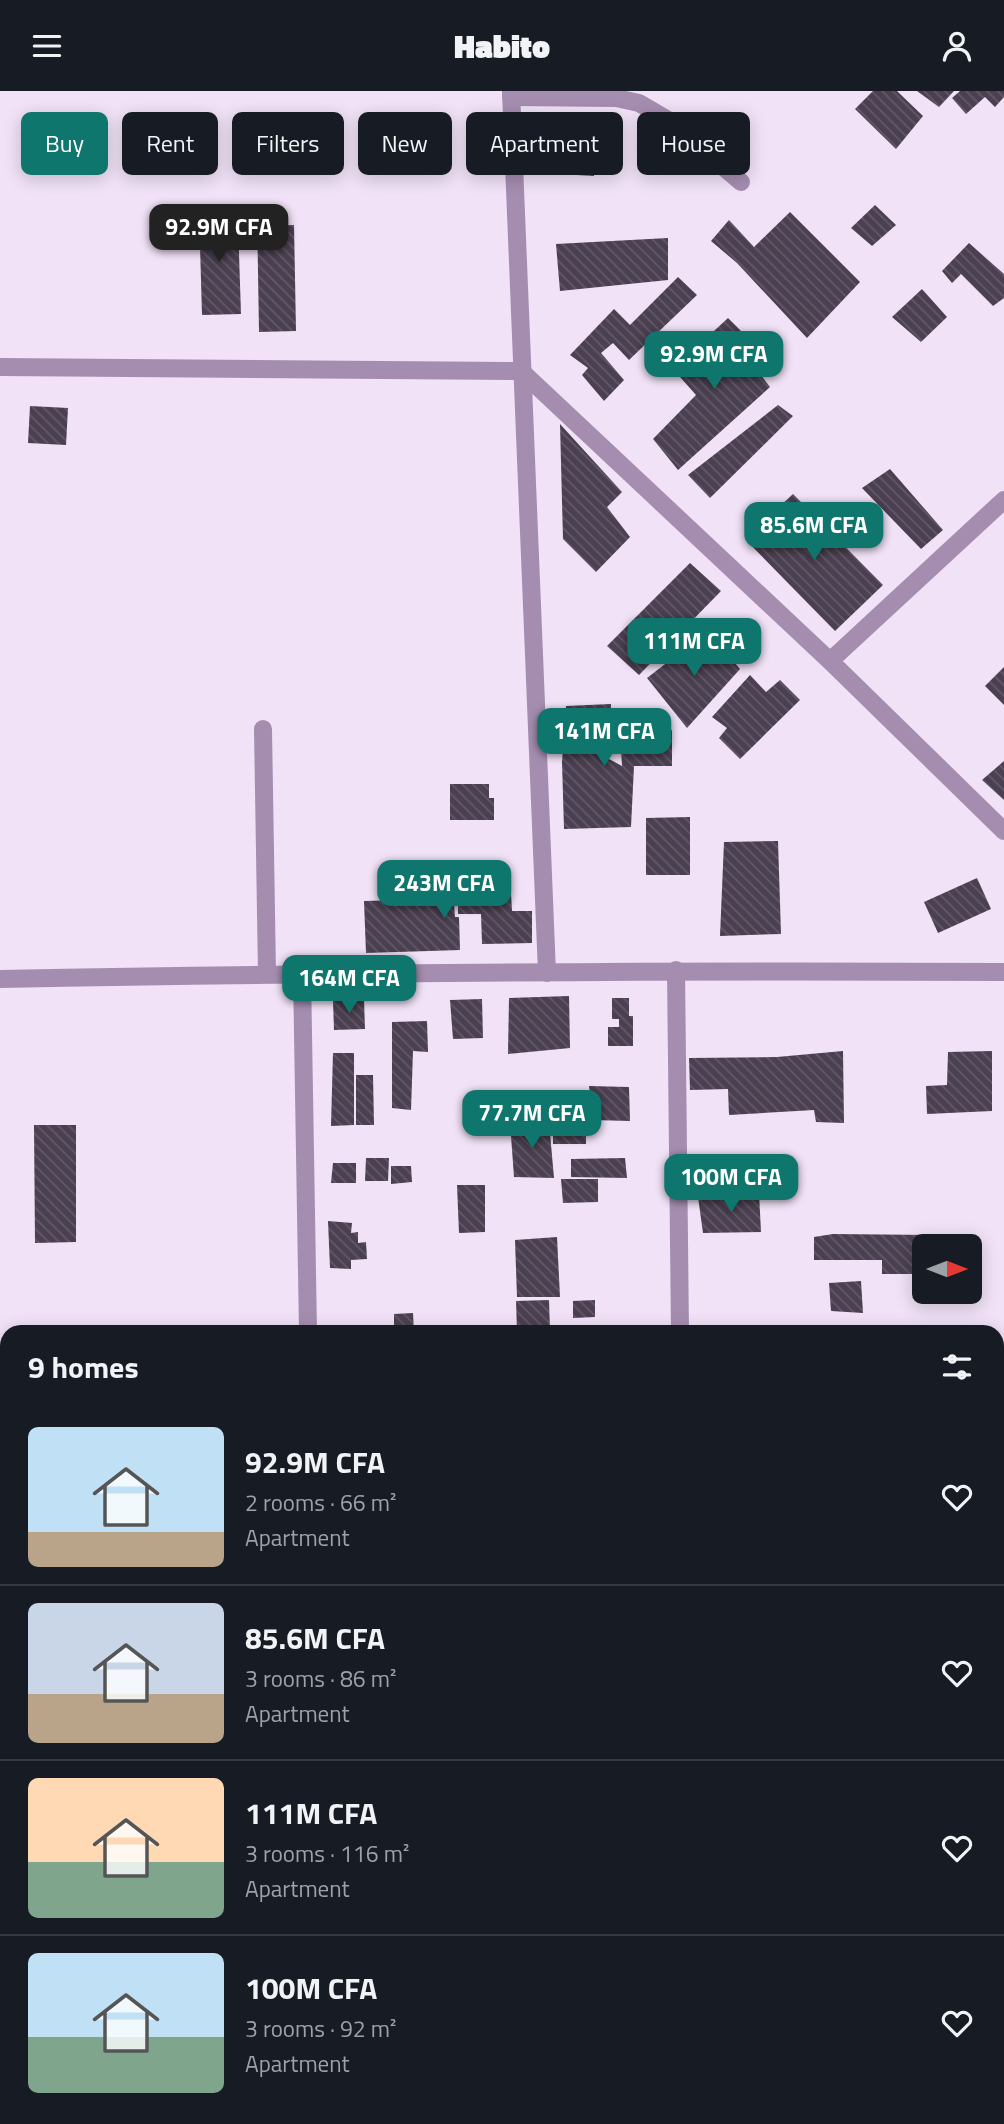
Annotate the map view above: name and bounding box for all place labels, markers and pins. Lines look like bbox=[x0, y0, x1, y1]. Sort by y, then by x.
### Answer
pin: 92.9M CFA bbox=[139, 205, 299, 264]
pin: 92.9M CFA bbox=[634, 331, 794, 391]
pin: 85.6M CFA bbox=[734, 503, 894, 562]
pin: 111M CFA bbox=[622, 619, 766, 678]
pin: 141M CFA bbox=[532, 709, 676, 768]
pin: 243M CFA bbox=[372, 861, 516, 920]
pin: 164M CFA bbox=[277, 955, 421, 1015]
pin: 77.7M CFA bbox=[452, 1091, 612, 1150]
pin: 100M CFA bbox=[659, 1155, 803, 1214]

